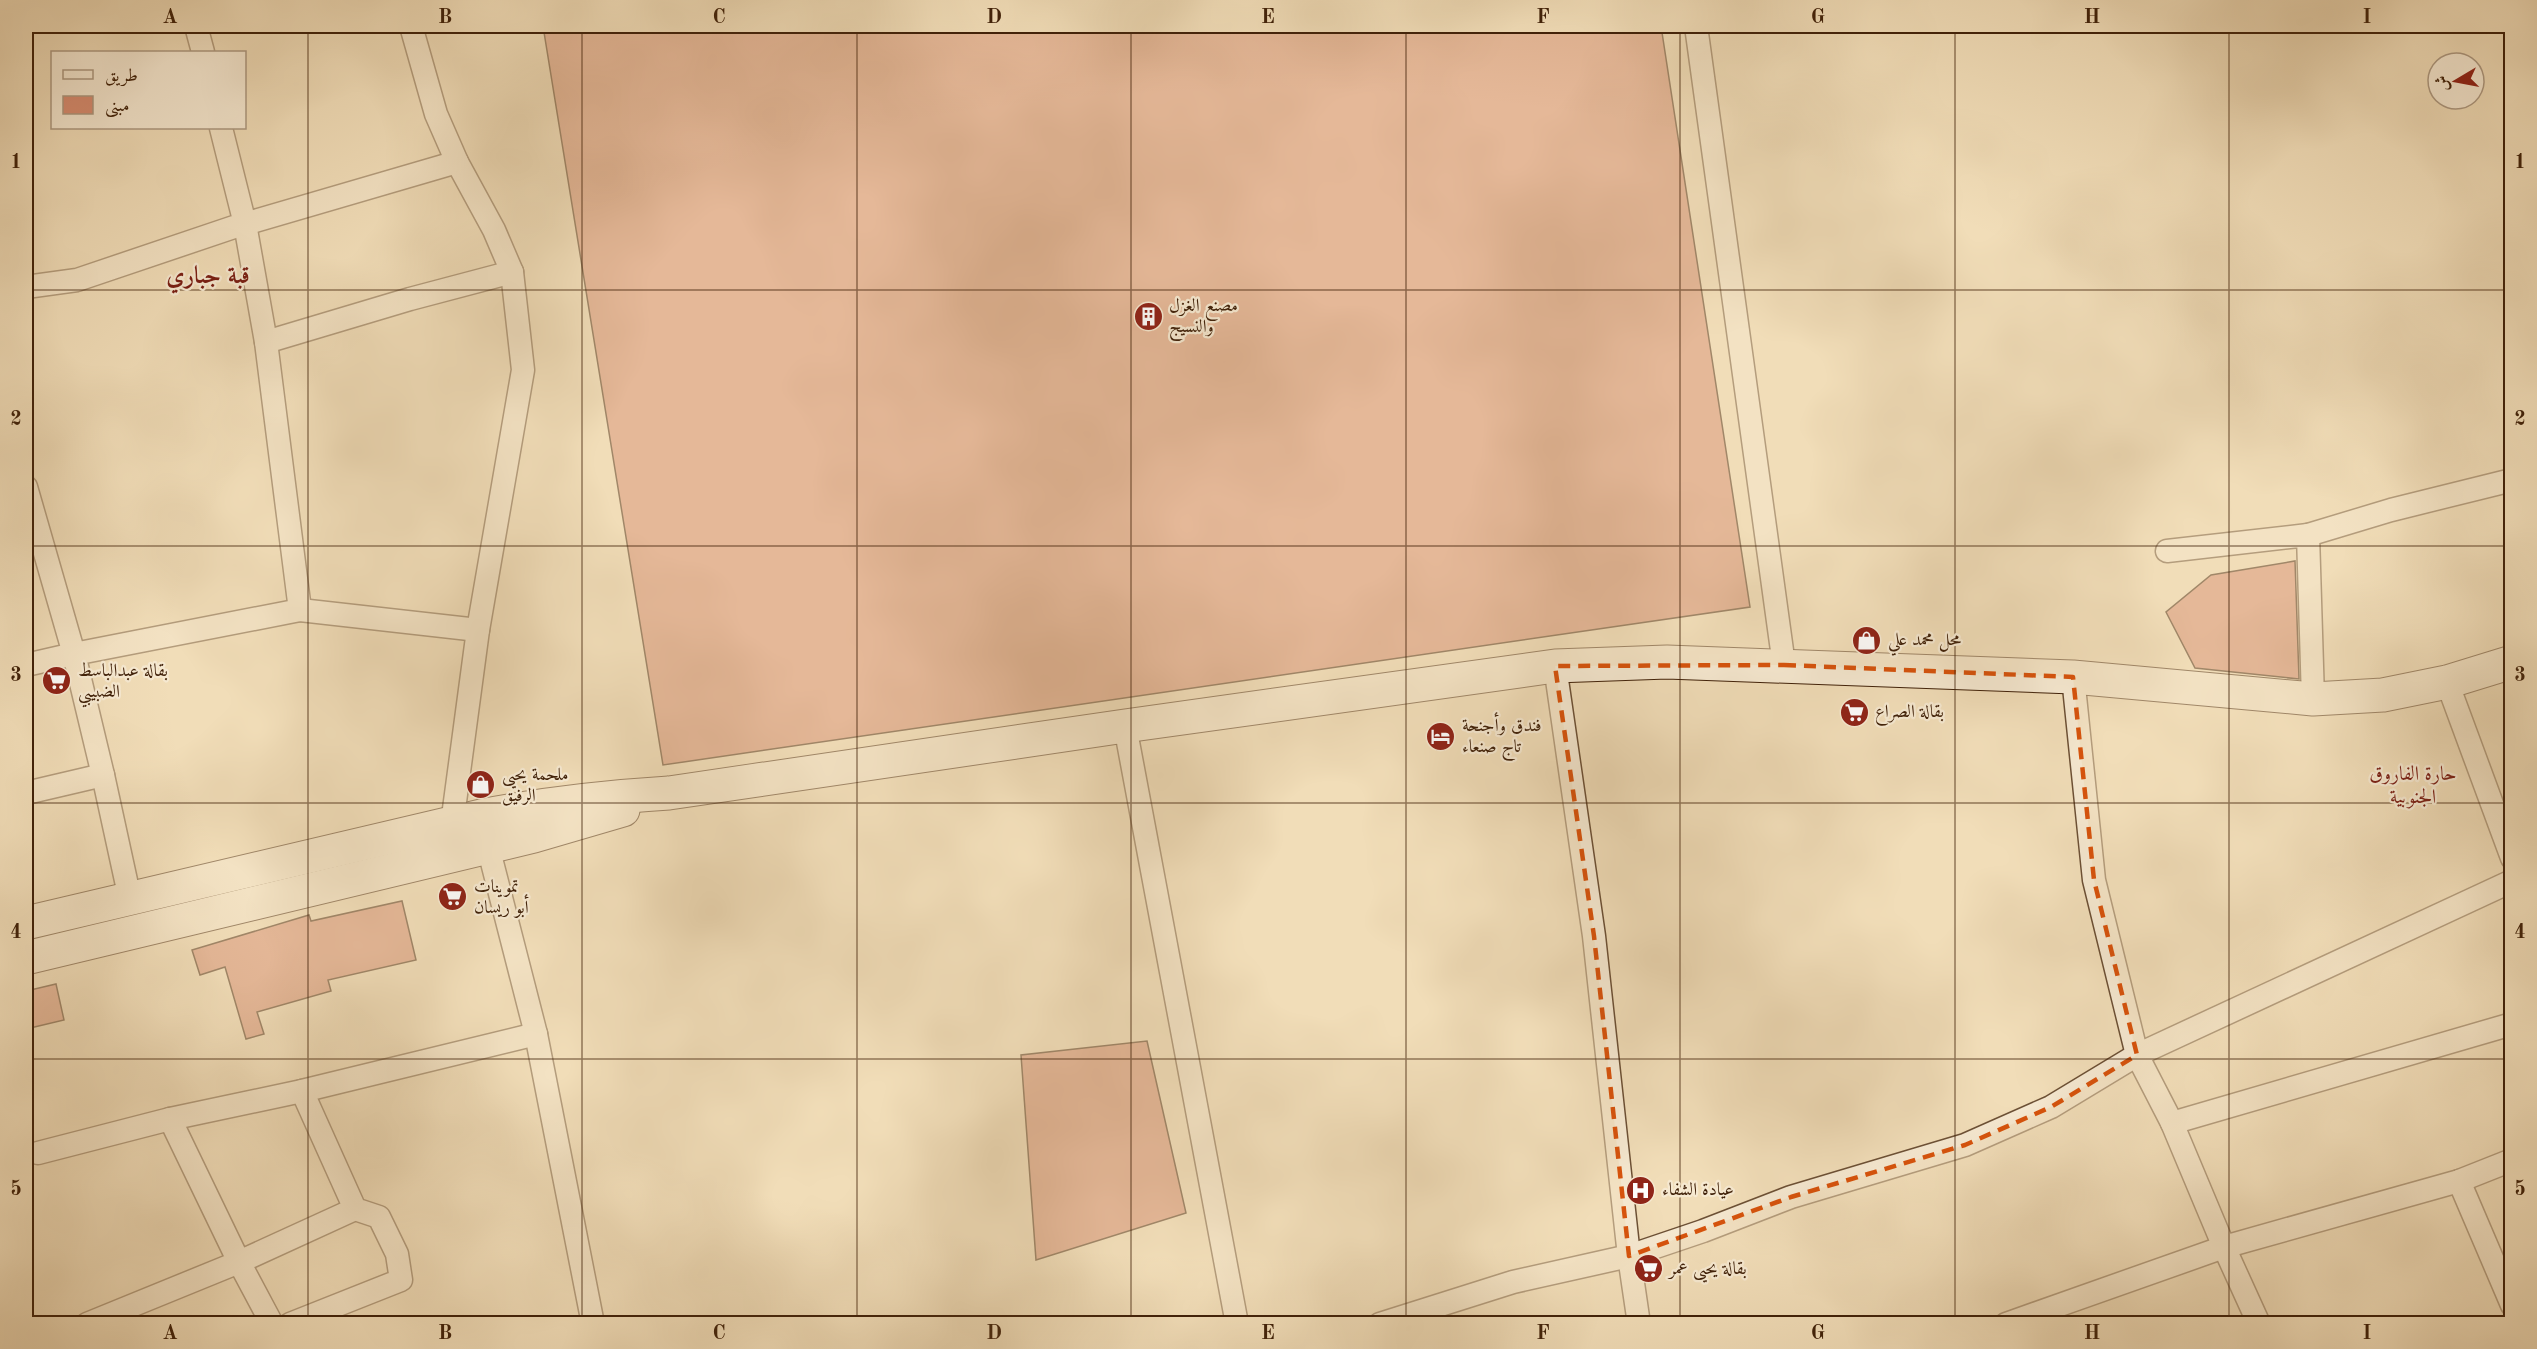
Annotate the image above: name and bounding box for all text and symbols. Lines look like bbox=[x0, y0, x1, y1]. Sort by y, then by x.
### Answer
text: A bbox=[162, 8, 178, 28]
text: B bbox=[438, 8, 452, 28]
text: C bbox=[712, 8, 726, 28]
text: D bbox=[986, 8, 1002, 28]
text: E bbox=[1261, 8, 1275, 28]
text: F bbox=[1536, 8, 1550, 28]
text: G bbox=[1811, 8, 1825, 28]
text: H bbox=[2084, 8, 2100, 28]
text: I bbox=[2363, 8, 2371, 28]
legend bbox=[51, 51, 246, 129]
north arrow bbox=[2426, 51, 2486, 111]
text: طريق bbox=[105, 67, 138, 87]
text: ش bbox=[2434, 74, 2452, 92]
text: مبنى bbox=[105, 97, 130, 118]
text: 1 bbox=[10, 153, 22, 173]
text: 1 bbox=[2514, 153, 2526, 173]
district label: قبة جباري bbox=[166, 264, 250, 294]
place label: مصنع الغزل والنسيج bbox=[1169, 297, 1238, 342]
building icon: مصنع الغزل والنسيج bbox=[1132, 300, 1164, 332]
text: 2 bbox=[10, 410, 22, 430]
text: 2 bbox=[2514, 410, 2526, 430]
shop icon: محل محمد علي bbox=[1851, 624, 1883, 656]
place label: محل محمد علي bbox=[1888, 631, 1961, 656]
place label: بقالة عبدالباسط الضبيبي bbox=[78, 662, 168, 708]
supermarket icon: بقالة عبدالباسط الضبيبي bbox=[41, 665, 73, 697]
text: 3 bbox=[10, 666, 22, 686]
text: 3 bbox=[2514, 666, 2526, 686]
supermarket icon: بقالة الصراع bbox=[1838, 696, 1870, 728]
place label: بقالة الصراع bbox=[1875, 703, 1944, 726]
place label: فندق وأجنحة تاج صنعاء bbox=[1462, 712, 1542, 762]
hotel icon: فندق وأجنحة تاج صنعاء bbox=[1425, 720, 1457, 752]
district label: حارة الفاروق الجنوبية bbox=[2369, 765, 2457, 809]
place label: ملحمة يحيى الرفيق bbox=[502, 766, 568, 806]
shop icon: ملحمة يحيى الرفيق bbox=[465, 769, 497, 801]
place label: تموينات أبو ريسان bbox=[474, 878, 530, 918]
supermarket icon: تموينات أبو ريسان bbox=[437, 881, 469, 913]
text: 4 bbox=[10, 923, 22, 943]
text: 4 bbox=[2514, 923, 2526, 943]
hospital icon: عيادة الشفاء bbox=[1625, 1174, 1657, 1206]
text: 5 bbox=[10, 1179, 22, 1200]
text: 5 bbox=[2514, 1179, 2526, 1200]
place label: عيادة الشفاء bbox=[1662, 1181, 1734, 1199]
supermarket icon: بقالة يحيى عمر bbox=[1632, 1253, 1664, 1285]
place label: بقالة يحيى عمر bbox=[1667, 1260, 1747, 1283]
text: A bbox=[162, 1324, 178, 1344]
text: B bbox=[438, 1324, 452, 1344]
text: C bbox=[712, 1324, 726, 1344]
text: D bbox=[986, 1324, 1002, 1344]
text: E bbox=[1261, 1324, 1275, 1344]
text: F bbox=[1536, 1324, 1550, 1344]
text: G bbox=[1811, 1324, 1825, 1344]
text: H bbox=[2084, 1324, 2100, 1344]
text: I bbox=[2363, 1324, 2371, 1344]

